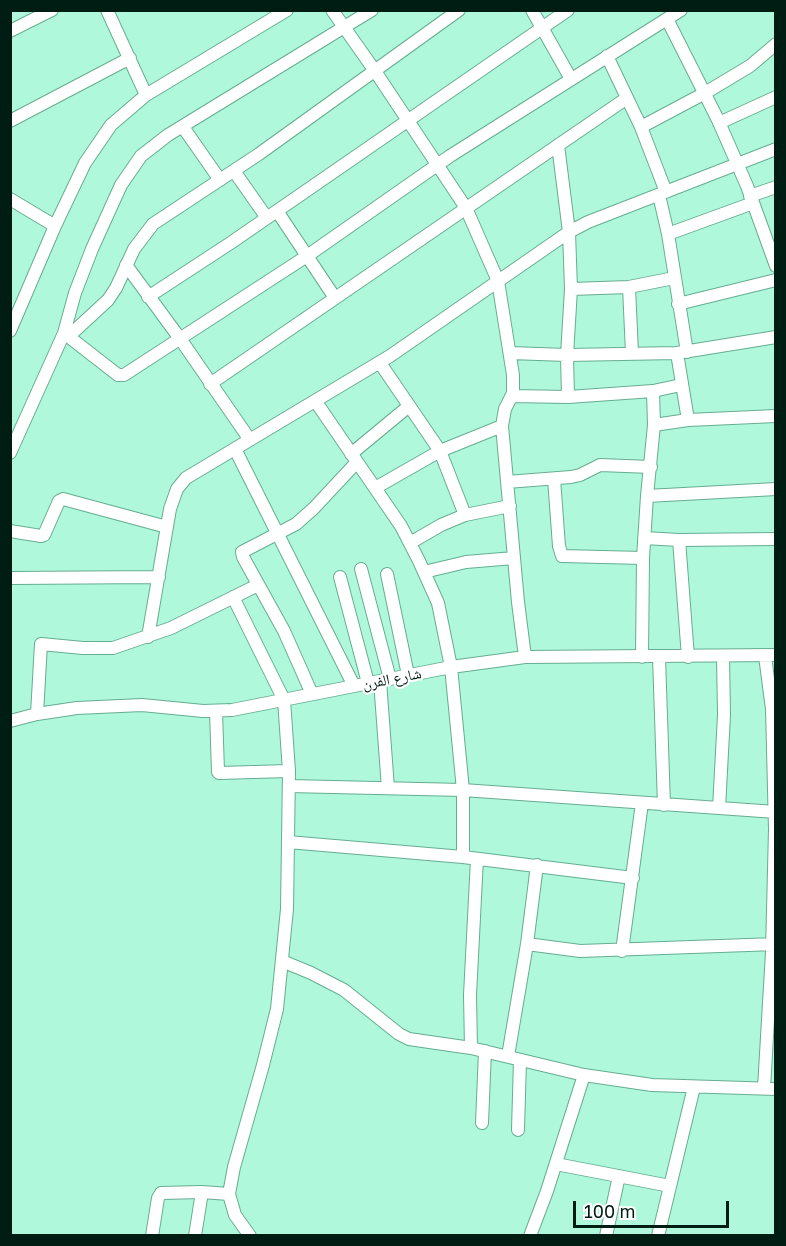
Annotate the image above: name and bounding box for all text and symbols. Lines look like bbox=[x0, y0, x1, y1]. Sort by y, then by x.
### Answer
street label: شارع الفرن bbox=[361, 664, 423, 694]
scale bar bbox=[576, 1189, 732, 1227]
text: 100 m bbox=[584, 1200, 635, 1222]

